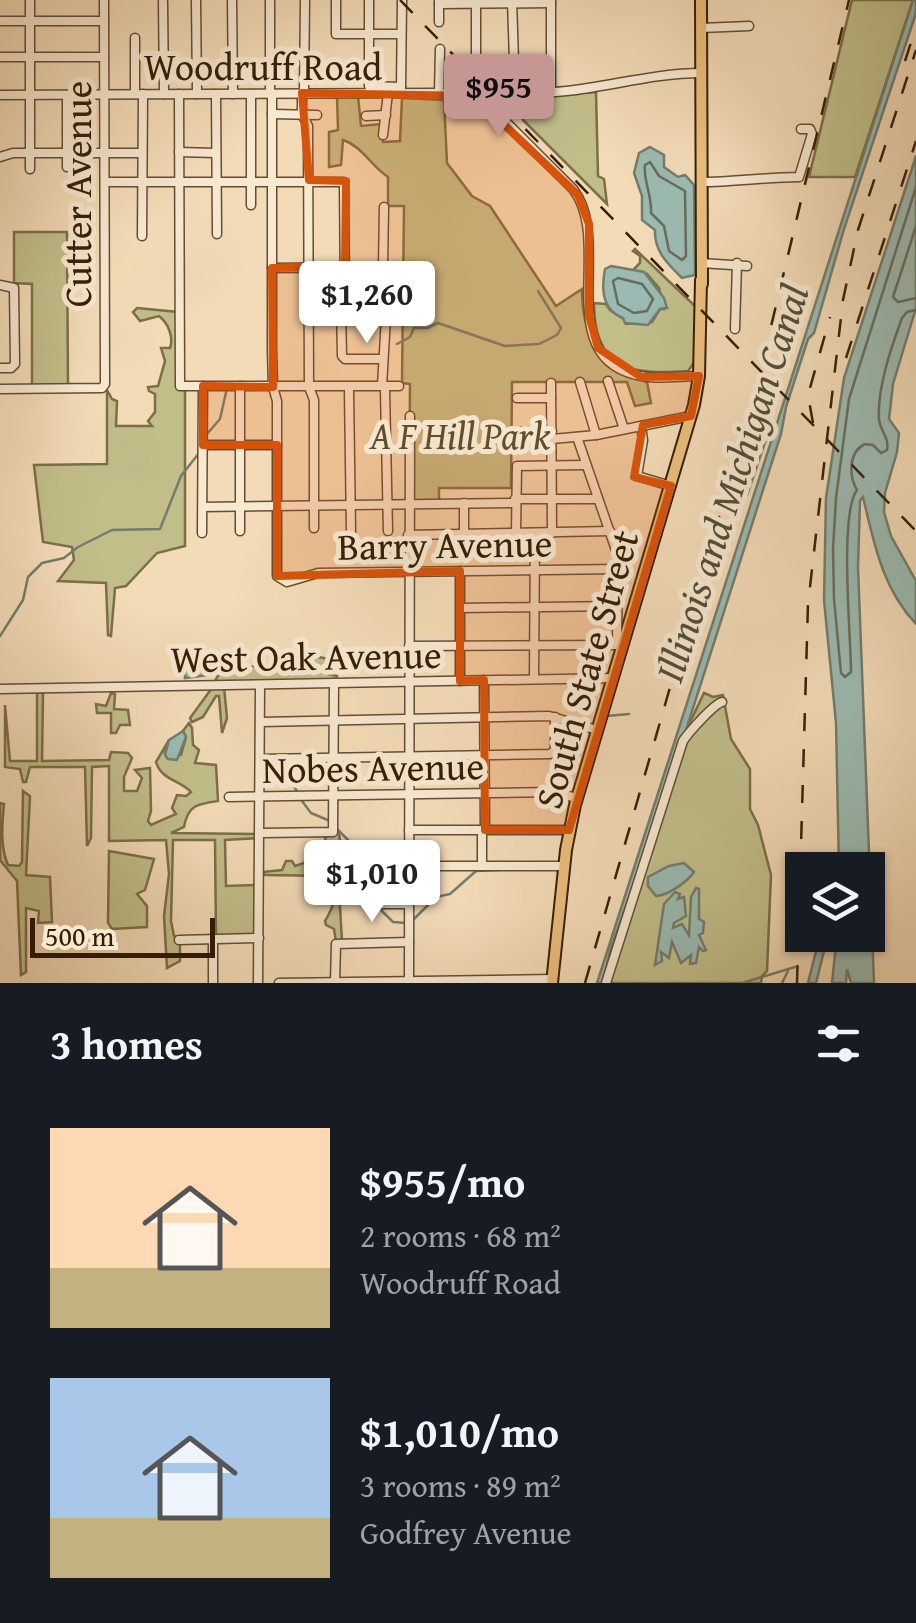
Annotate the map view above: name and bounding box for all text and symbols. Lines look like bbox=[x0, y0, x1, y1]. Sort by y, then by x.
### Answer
street label: Woodruff Road bbox=[144, 38, 383, 94]
pin: $955 bbox=[440, 54, 558, 139]
text: $955 bbox=[466, 63, 532, 110]
street label: Cutter Avenue bbox=[49, 81, 105, 307]
pin: $1,260 bbox=[286, 261, 448, 346]
text: $1,260 bbox=[321, 270, 413, 317]
water label: Illinois and Michigan Canal bbox=[639, 276, 823, 689]
park label: A F Hill Park bbox=[369, 407, 551, 463]
street label: Barry Avenue bbox=[337, 514, 553, 574]
street label: South State Street bbox=[519, 523, 653, 815]
street label: West Oak Avenue bbox=[170, 626, 442, 686]
street label: Nobes Avenue bbox=[262, 737, 484, 797]
pin: $1,010 bbox=[291, 840, 453, 925]
text: $1,010 bbox=[326, 849, 418, 896]
map controls bbox=[785, 852, 885, 952]
button: layers bbox=[785, 852, 885, 952]
scale bar bbox=[30, 913, 215, 958]
text: 500 m bbox=[45, 915, 114, 956]
text: 3 homes bbox=[50, 1013, 203, 1074]
icon: filters bbox=[811, 1016, 866, 1071]
text: $955/mo bbox=[360, 1151, 525, 1212]
icon: home bbox=[130, 1168, 250, 1288]
text: 2 rooms · 68 m² bbox=[360, 1212, 561, 1259]
text: Woodruff Road bbox=[360, 1259, 561, 1306]
text: $1,010/mo bbox=[360, 1401, 559, 1462]
icon: home bbox=[130, 1418, 250, 1538]
text: 3 rooms · 89 m² bbox=[360, 1462, 561, 1509]
text: Godfrey Avenue bbox=[360, 1509, 572, 1556]

